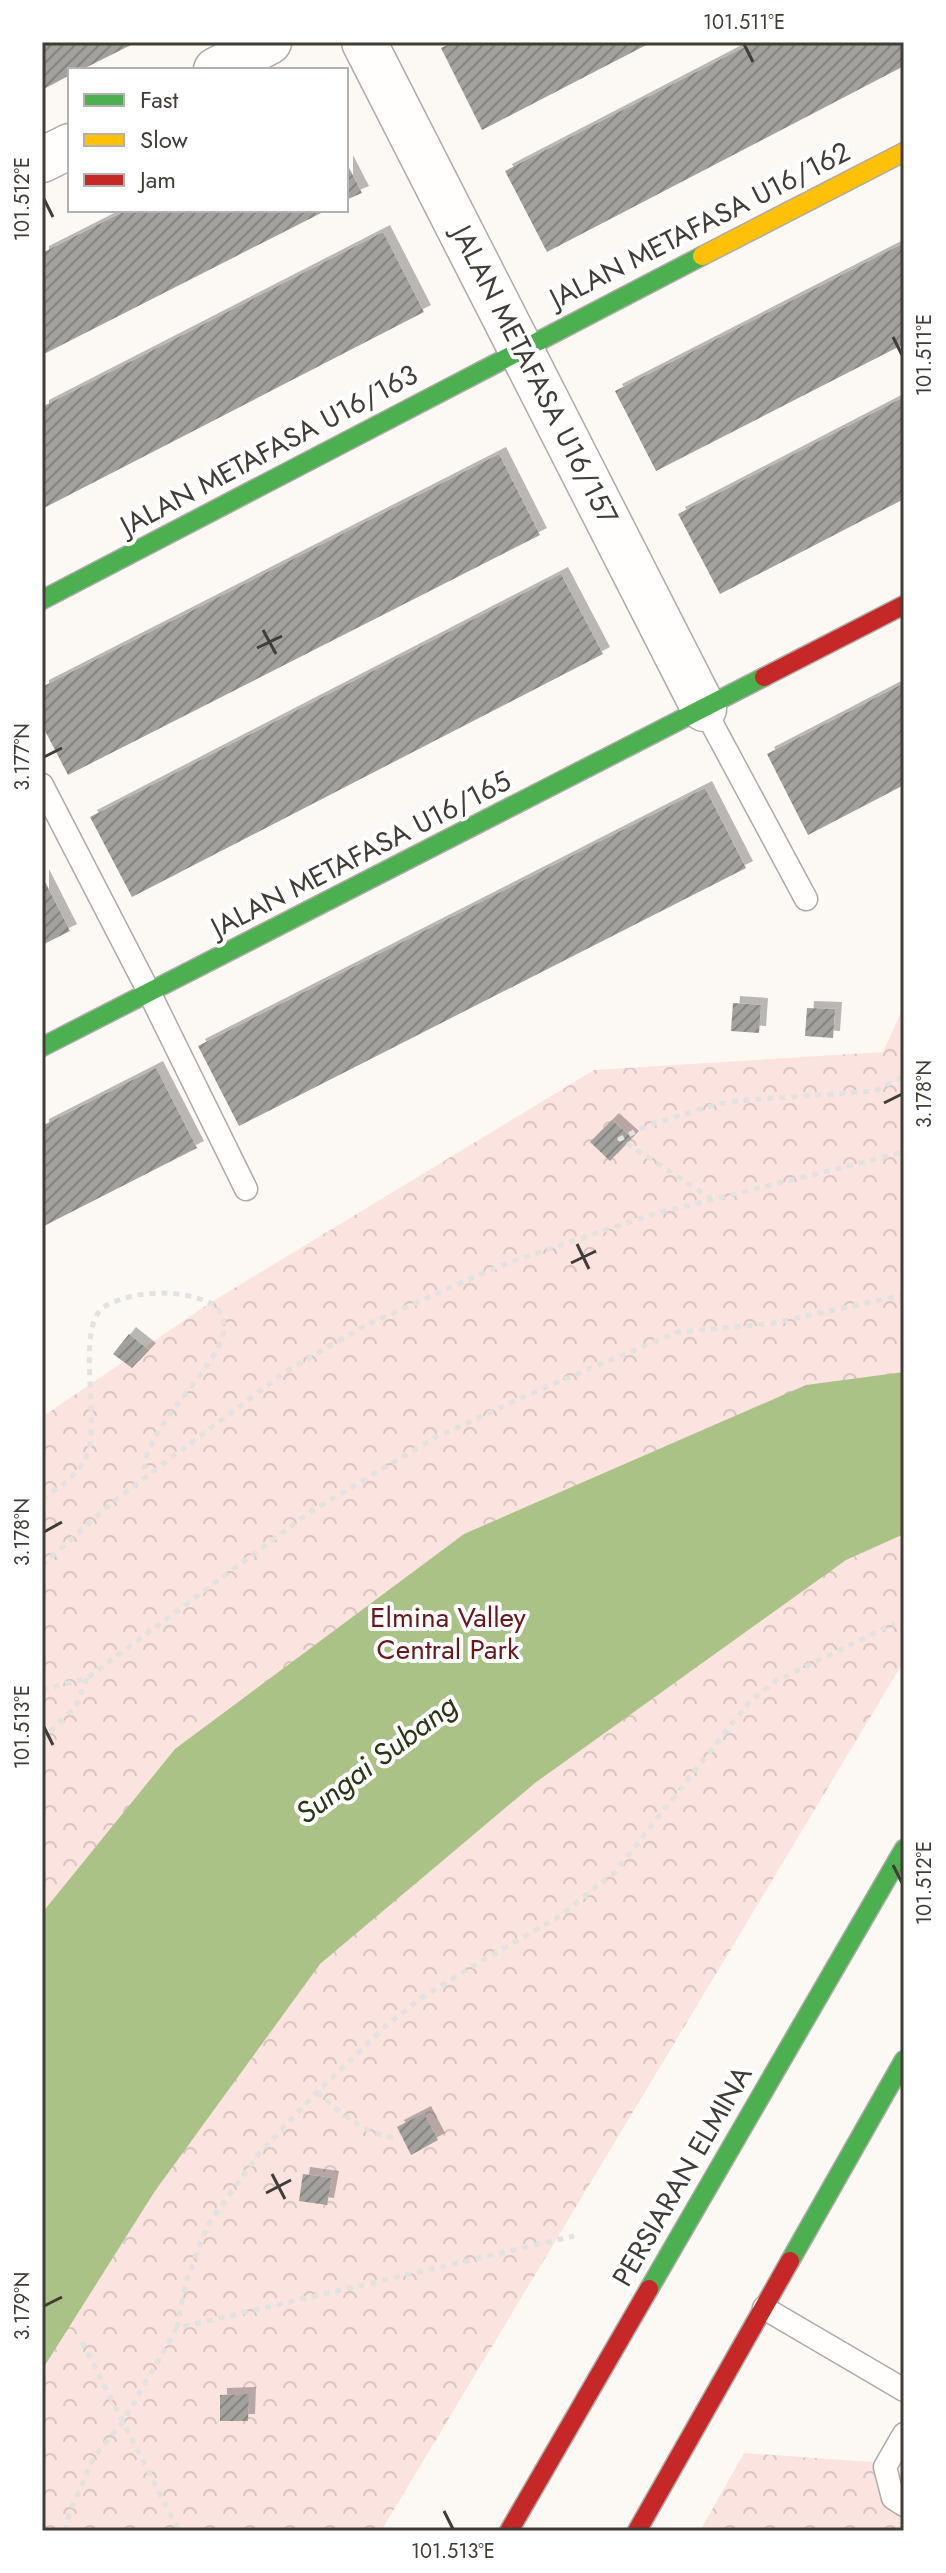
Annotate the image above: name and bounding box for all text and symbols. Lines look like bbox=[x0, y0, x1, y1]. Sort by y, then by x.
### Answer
text: 101.511°E bbox=[703, 8, 785, 37]
legend bbox=[68, 68, 348, 212]
text: Fast bbox=[140, 82, 178, 117]
text: Slow bbox=[140, 122, 188, 157]
street label: JALAN METAFASA U16/162 bbox=[539, 131, 857, 320]
text: 101.512°E bbox=[8, 157, 37, 241]
text: Jam bbox=[137, 162, 176, 197]
street label: JALAN METAFASA U16/157 bbox=[440, 215, 628, 532]
text: 101.511°E bbox=[910, 314, 939, 396]
street label: JALAN METAFASA U16/163 bbox=[110, 354, 425, 548]
text: 3.177°N bbox=[8, 723, 37, 791]
street label: JALAN METAFASA U16/165 bbox=[200, 760, 518, 949]
text: 3.178°N bbox=[910, 1060, 939, 1128]
text: 3.178°N bbox=[8, 1498, 37, 1566]
park label: Elmina Valley Central Park bbox=[370, 1597, 527, 1670]
water label: Sungai Subang bbox=[286, 1684, 466, 1834]
text: 101.513°E bbox=[8, 1685, 37, 1769]
text: 101.512°E bbox=[910, 1841, 939, 1925]
street label: PERSIARAN ELMINA bbox=[602, 2057, 762, 2294]
text: 3.179°N bbox=[8, 2272, 37, 2340]
text: 101.513°E bbox=[411, 2537, 495, 2566]

